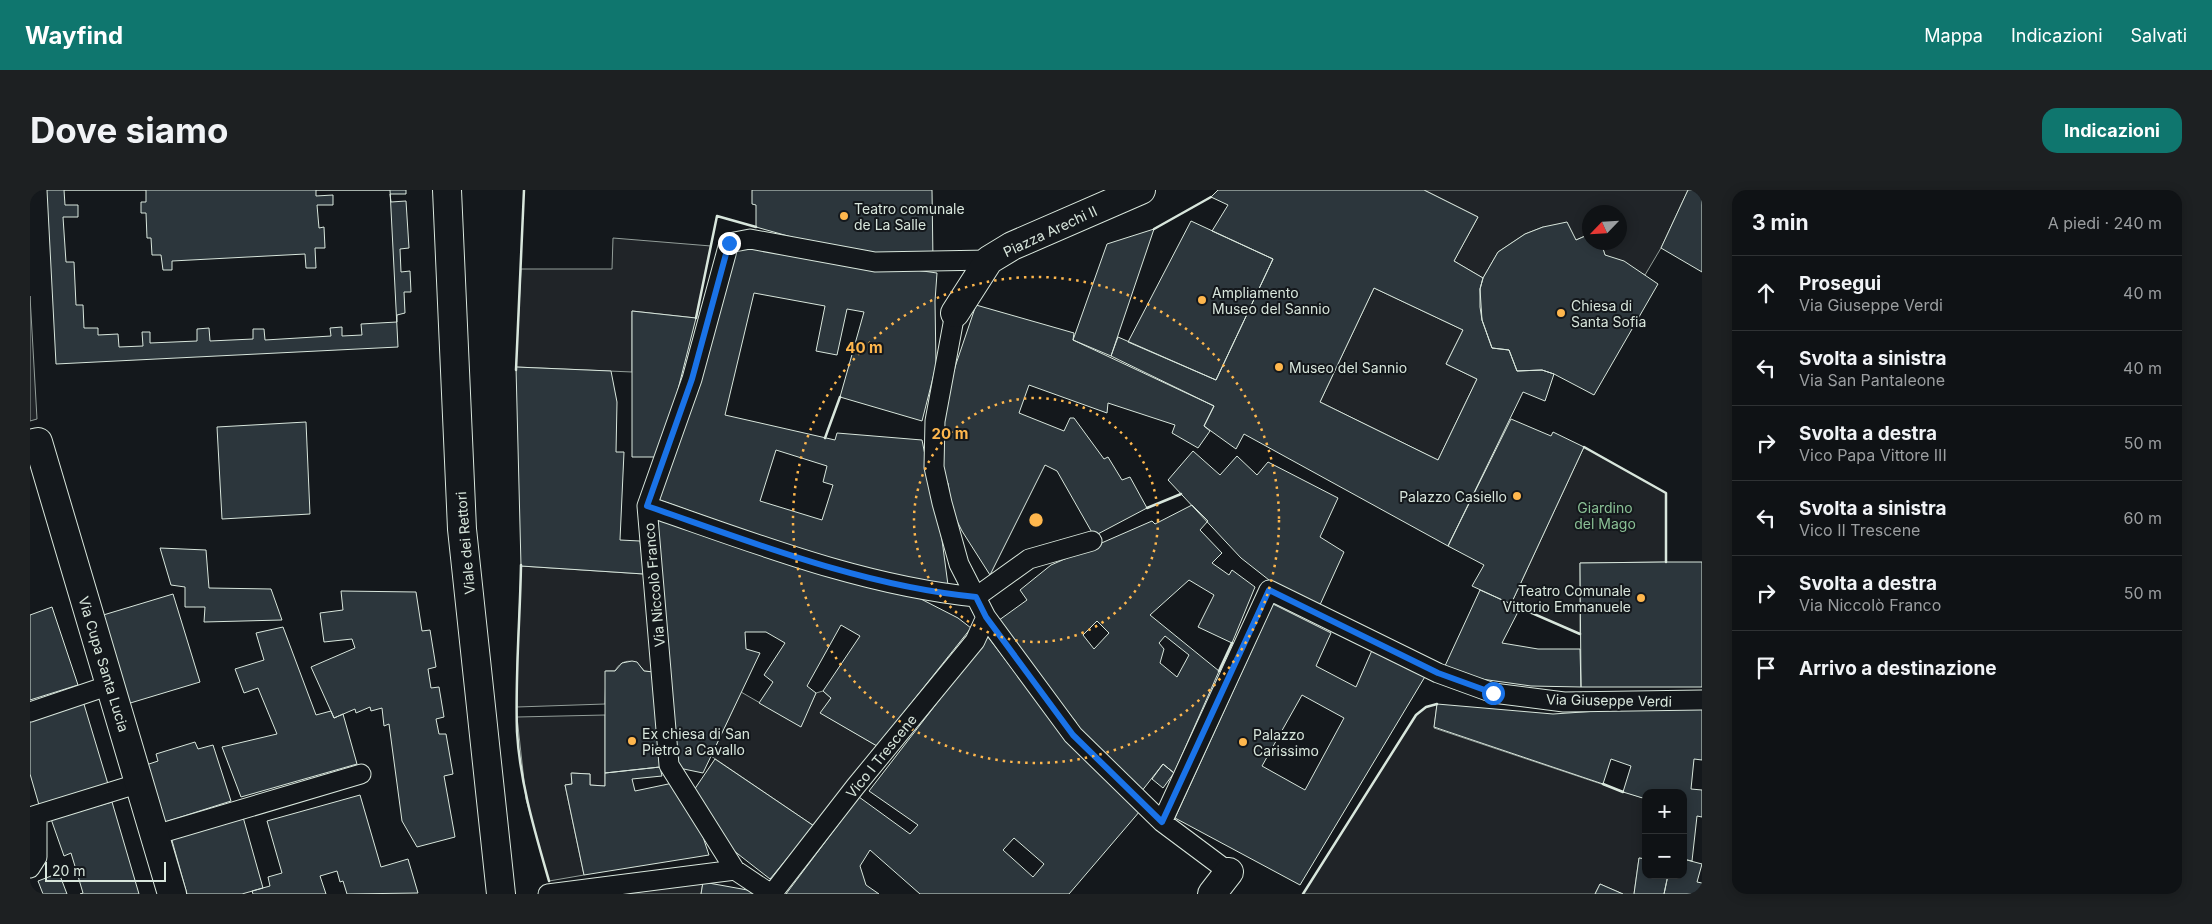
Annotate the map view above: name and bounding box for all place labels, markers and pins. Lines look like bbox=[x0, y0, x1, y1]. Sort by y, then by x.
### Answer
place label: Teatro comunale de La Salle bbox=[854, 200, 965, 233]
marker: Teatro comunale de La Salle bbox=[838, 210, 850, 222]
place label: Ampliamento Museo del Sannio bbox=[1212, 284, 1330, 317]
marker: Ampliamento Museo del Sannio bbox=[1196, 294, 1208, 306]
place label: Chiesa di Santa Sofia bbox=[1571, 297, 1646, 330]
marker: Chiesa di Santa Sofia bbox=[1555, 307, 1567, 319]
place label: Museo del Sannio bbox=[1289, 359, 1407, 376]
marker: Museo del Sannio bbox=[1273, 361, 1285, 373]
place label: Palazzo Casiello bbox=[1399, 488, 1507, 505]
marker: Palazzo Casiello bbox=[1511, 490, 1523, 502]
centre of rings bbox=[1027, 511, 1045, 529]
place label: Teatro Comunale Vittorio Emmanuele bbox=[1503, 582, 1631, 615]
marker: Teatro Comunale Vittorio Emmanuele bbox=[1635, 592, 1647, 604]
place label: Ex chiesa di San Pietro a Cavallo bbox=[642, 725, 750, 758]
place label: Palazzo Carissimo bbox=[1253, 726, 1319, 759]
marker: Ex chiesa di San Pietro a Cavallo bbox=[626, 735, 638, 747]
marker: Palazzo Carissimo bbox=[1237, 736, 1249, 748]

